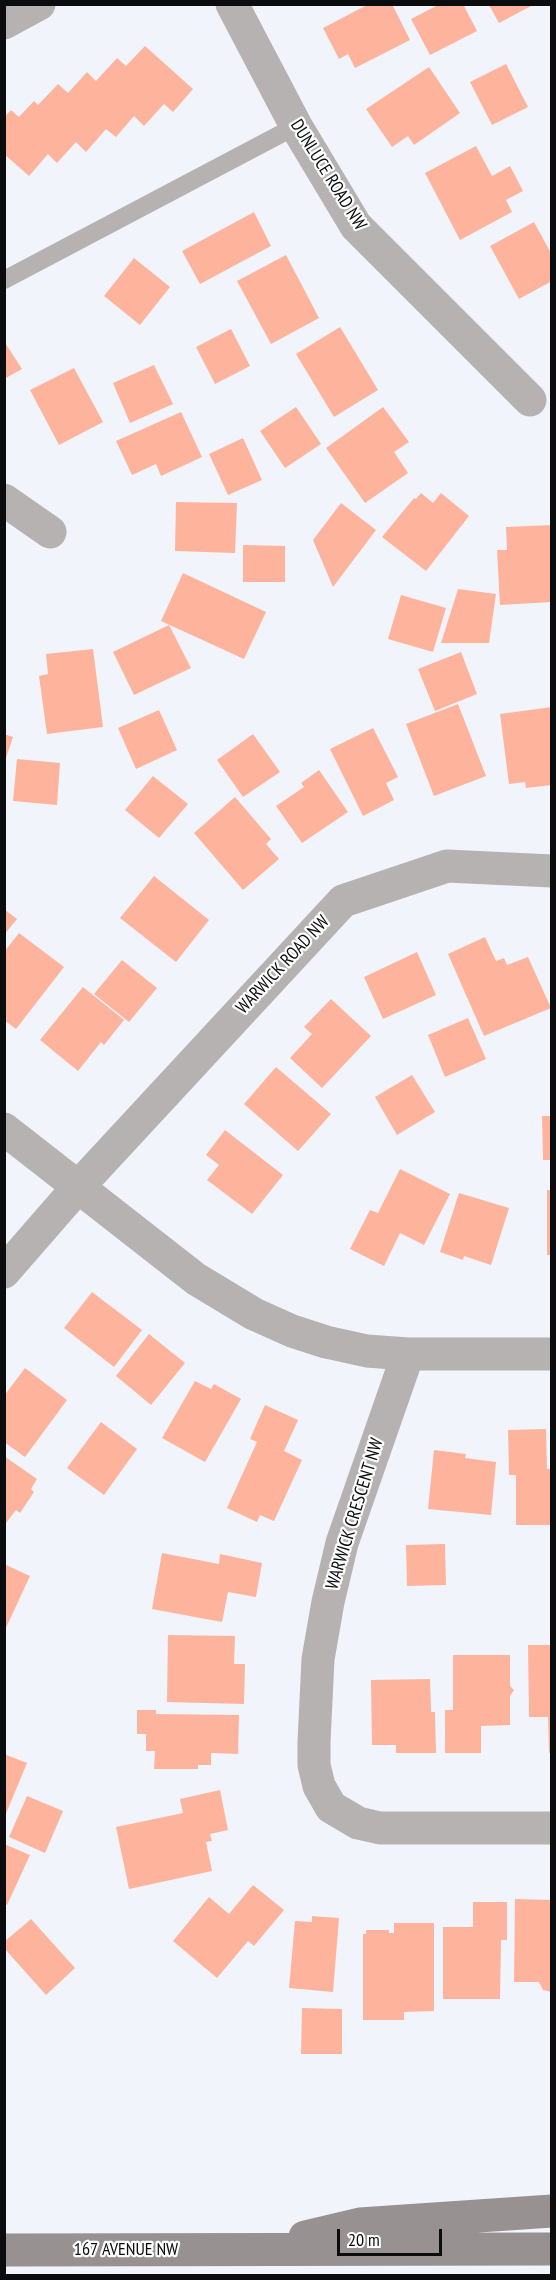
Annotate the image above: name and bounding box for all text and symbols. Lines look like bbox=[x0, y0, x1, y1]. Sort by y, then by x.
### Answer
street label: DUNLUCE ROAD NW bbox=[285, 116, 371, 234]
street label: WARWICK ROAD NW bbox=[232, 911, 334, 1019]
street label: WARWICK CRESCENT NW bbox=[322, 1436, 388, 1592]
scale bar bbox=[340, 2217, 445, 2255]
text: 20 m bbox=[348, 2228, 380, 2251]
street label: 167 AVENUE NW bbox=[74, 2239, 178, 2261]

